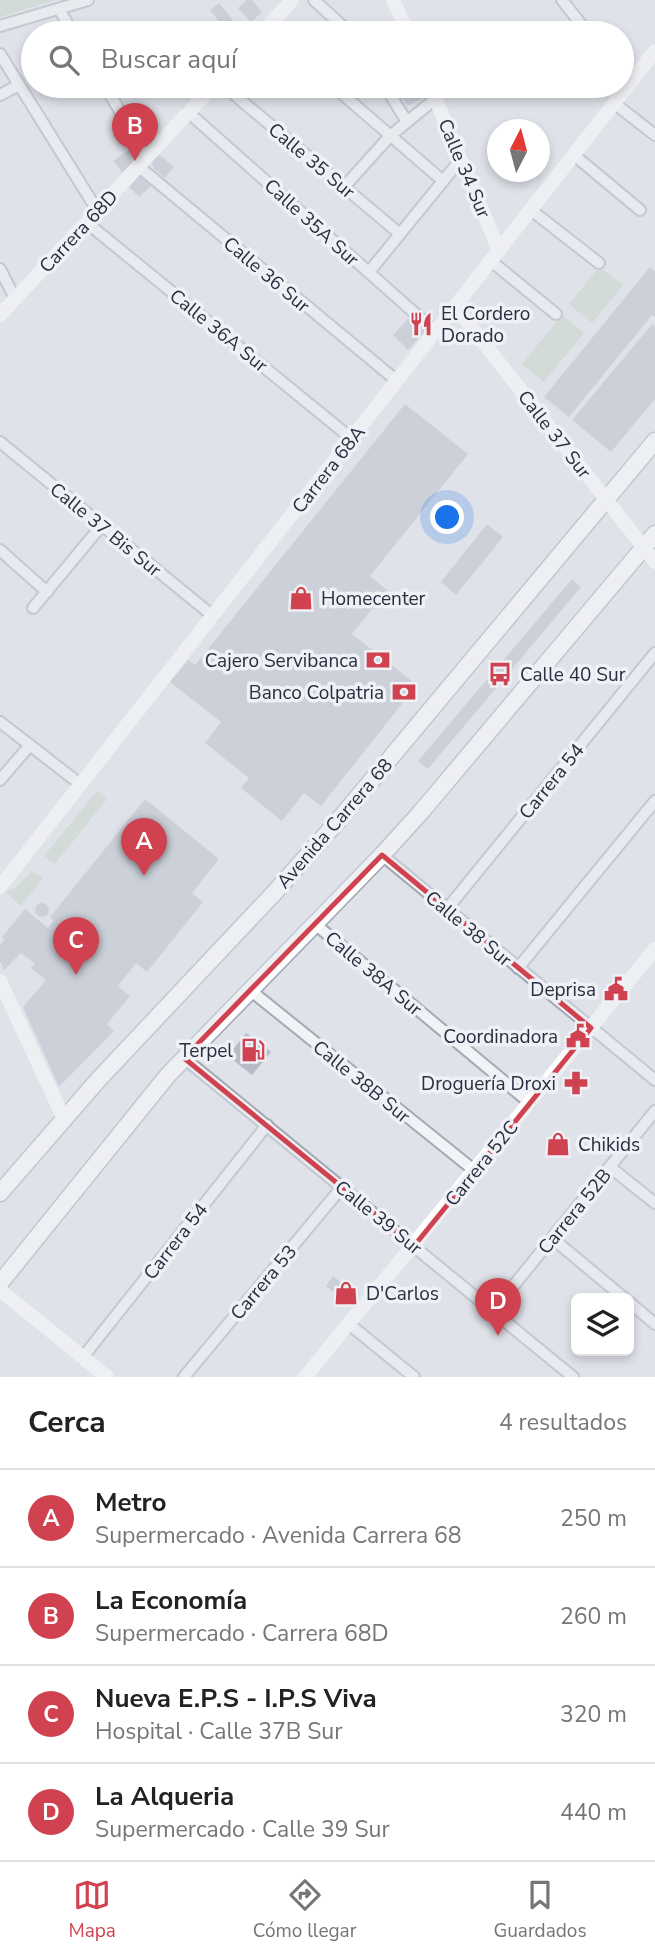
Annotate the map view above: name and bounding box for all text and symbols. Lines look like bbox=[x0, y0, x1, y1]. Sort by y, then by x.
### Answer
search box bbox=[21, 21, 634, 98]
icon: search bbox=[45, 41, 83, 79]
text: Buscar aquí bbox=[101, 42, 237, 77]
pin: B bbox=[112, 103, 158, 161]
street label: Calle 34 Sur bbox=[431, 115, 497, 222]
street label: Calle 35 Sur bbox=[263, 117, 360, 205]
north arrow bbox=[487, 119, 550, 182]
street label: Calle 35A Sur bbox=[258, 173, 365, 272]
street label: Carrera 68D bbox=[34, 185, 124, 279]
street label: Calle 36 Sur bbox=[218, 231, 315, 319]
street label: Calle 36A Sur bbox=[164, 283, 273, 379]
place label: El Cordero Dorado bbox=[441, 301, 530, 349]
restaurant icon: El Cordero Dorado bbox=[407, 310, 435, 338]
street label: Calle 37 Sur bbox=[511, 385, 597, 484]
street label: Carrera 68A bbox=[286, 420, 371, 519]
street label: Calle 37 Bis Sur bbox=[44, 477, 167, 583]
your location bbox=[430, 500, 464, 534]
shop icon: Homecenter bbox=[287, 584, 315, 612]
place label: Homecenter bbox=[321, 586, 426, 612]
bank icon: Cajero Servibanca bbox=[364, 646, 392, 674]
place label: Cajero Servibanca bbox=[205, 648, 358, 674]
bus stop icon: Calle 40 Sur bbox=[486, 660, 514, 688]
place label: Calle 40 Sur bbox=[520, 662, 626, 688]
bank icon: Banco Colpatria bbox=[390, 678, 418, 706]
place label: Banco Colpatria bbox=[249, 680, 384, 706]
street label: Carrera 54 bbox=[513, 738, 590, 825]
street label: Avenida Carrera 68 bbox=[271, 753, 399, 894]
pin: A bbox=[121, 818, 167, 876]
street label: Calle 38 Sur bbox=[420, 885, 517, 973]
pin: C bbox=[53, 917, 99, 975]
street label: Calle 38A Sur bbox=[319, 925, 428, 1022]
public building icon: Deprisa bbox=[602, 975, 630, 1003]
place label: Deprisa bbox=[530, 977, 596, 1003]
public building icon: Coordinadora bbox=[564, 1022, 592, 1050]
place label: Coordinadora bbox=[443, 1024, 558, 1050]
street label: Calle 38B Sur bbox=[307, 1034, 416, 1129]
fuel station icon: Terpel bbox=[239, 1036, 267, 1064]
place label: Terpel bbox=[179, 1038, 233, 1064]
pharmacy icon: Droguería Droxi bbox=[562, 1069, 590, 1097]
place label: Droguería Droxi bbox=[421, 1071, 556, 1097]
street label: Carrera 52C bbox=[439, 1115, 524, 1212]
shop icon: Chikids bbox=[544, 1130, 572, 1158]
place label: Chikids bbox=[578, 1132, 640, 1158]
street label: Carrera 52B bbox=[532, 1163, 617, 1260]
street label: Calle 39 Sur bbox=[329, 1174, 428, 1261]
street label: Carrera 54 bbox=[138, 1198, 214, 1285]
street label: Carrera 53 bbox=[225, 1240, 303, 1326]
pin: D bbox=[475, 1278, 521, 1336]
shop icon: D'Carlos bbox=[332, 1279, 360, 1307]
place label: D'Carlos bbox=[366, 1281, 439, 1307]
map controls bbox=[571, 1293, 634, 1356]
button: layers bbox=[571, 1293, 634, 1356]
text: Cerca bbox=[28, 1402, 106, 1443]
text: 4 resultados bbox=[499, 1407, 627, 1438]
text: Metro bbox=[95, 1485, 167, 1520]
text: A bbox=[42, 1503, 60, 1534]
text: 250 m bbox=[560, 1503, 627, 1534]
text: Supermercado · Avenida Carrera 68 bbox=[95, 1520, 462, 1551]
text: La Economía bbox=[95, 1583, 247, 1618]
text: B bbox=[43, 1601, 59, 1632]
text: 260 m bbox=[560, 1601, 627, 1632]
text: Supermercado · Carrera 68D bbox=[95, 1618, 389, 1649]
text: Nueva E.P.S - I.P.S Viva bbox=[95, 1681, 377, 1716]
text: C bbox=[43, 1699, 59, 1730]
text: 320 m bbox=[560, 1699, 627, 1730]
text: Hospital · Calle 37B Sur bbox=[95, 1716, 343, 1747]
text: La Alqueria bbox=[95, 1779, 234, 1814]
text: D bbox=[42, 1797, 60, 1828]
text: 440 m bbox=[560, 1797, 627, 1828]
text: Supermercado · Calle 39 Sur bbox=[95, 1814, 390, 1845]
tab: Mapa bbox=[68, 1876, 116, 1944]
tab: Cómo llegar bbox=[253, 1876, 357, 1944]
tab: Guardados bbox=[493, 1876, 587, 1944]

